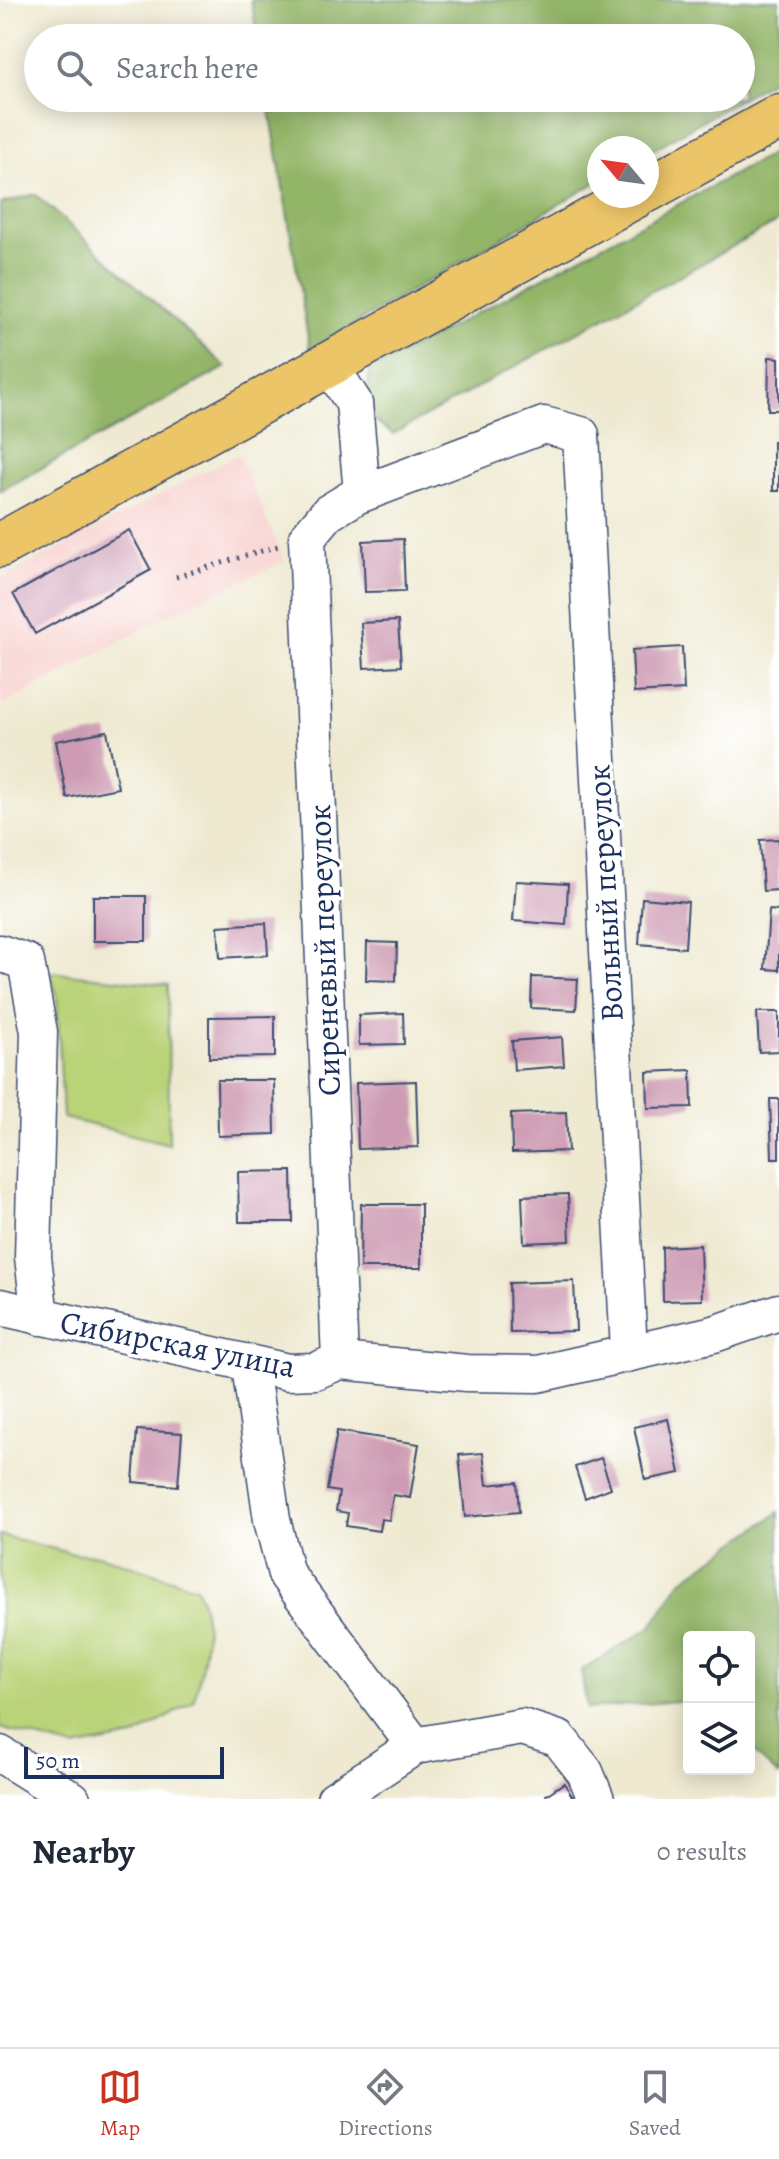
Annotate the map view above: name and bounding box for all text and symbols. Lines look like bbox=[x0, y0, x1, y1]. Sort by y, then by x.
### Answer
search box bbox=[24, 24, 755, 112]
icon: search bbox=[52, 46, 96, 90]
text: Search here bbox=[116, 48, 259, 88]
north arrow bbox=[587, 136, 659, 208]
street label: Вольный переулок bbox=[576, 763, 634, 1023]
street label: Сиреневый переулок bbox=[297, 803, 351, 1097]
street label: Сибирская улица bbox=[57, 1300, 300, 1388]
map controls bbox=[683, 1631, 755, 1775]
button: locate bbox=[683, 1631, 755, 1703]
button: layers bbox=[683, 1703, 755, 1775]
scale bar bbox=[24, 1743, 224, 1779]
text: 50 m bbox=[36, 1746, 80, 1776]
text: Nearby bbox=[32, 1828, 135, 1875]
text: 0 results bbox=[657, 1834, 747, 1869]
tab: Map bbox=[98, 2065, 142, 2143]
tab: Directions bbox=[338, 2065, 433, 2143]
tab: Saved bbox=[629, 2065, 681, 2143]

